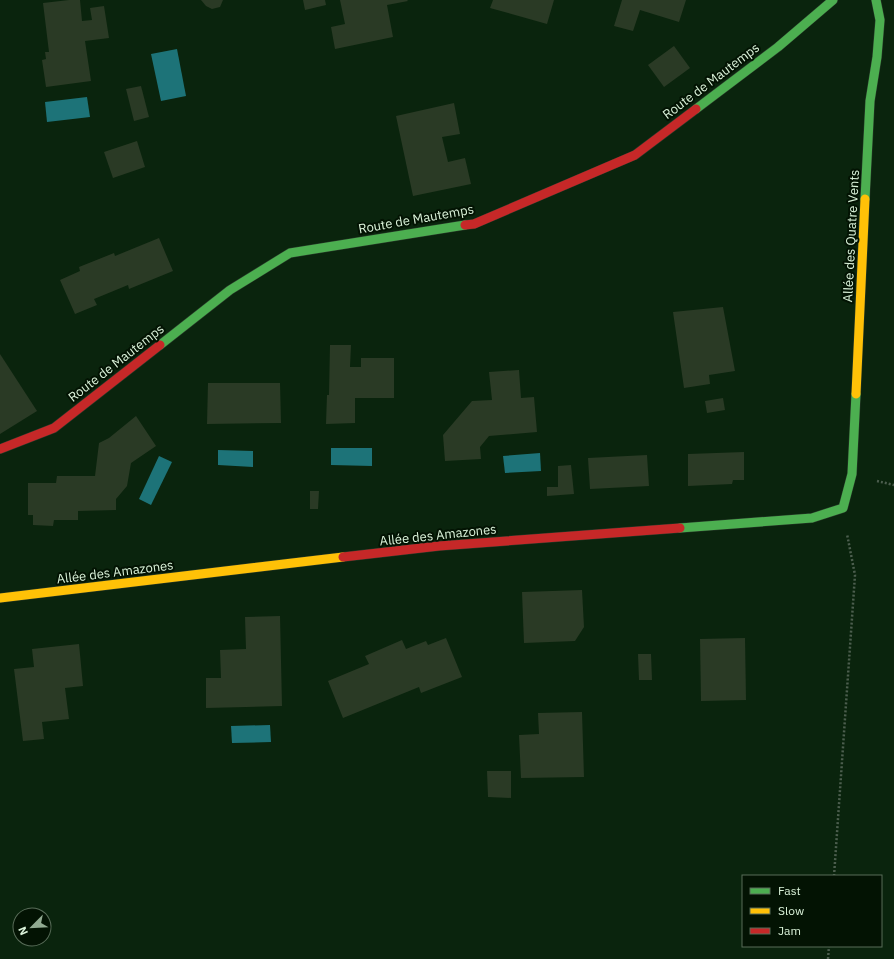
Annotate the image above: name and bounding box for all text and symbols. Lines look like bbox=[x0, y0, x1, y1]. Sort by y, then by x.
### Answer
street label: Route de Mautemps bbox=[659, 39, 763, 123]
street label: Allée des Quatre Vents bbox=[839, 169, 863, 303]
street label: Route de Mautemps bbox=[357, 200, 475, 238]
street label: Route de Mautemps bbox=[65, 320, 167, 406]
street label: Allée des Amazones bbox=[379, 520, 497, 550]
street label: Allée des Amazones bbox=[56, 556, 174, 588]
legend bbox=[742, 875, 882, 947]
text: Fast bbox=[778, 883, 801, 898]
text: Slow bbox=[778, 903, 804, 918]
north arrow bbox=[12, 907, 52, 947]
text: Jam bbox=[778, 923, 801, 938]
text: N bbox=[15, 925, 31, 938]

